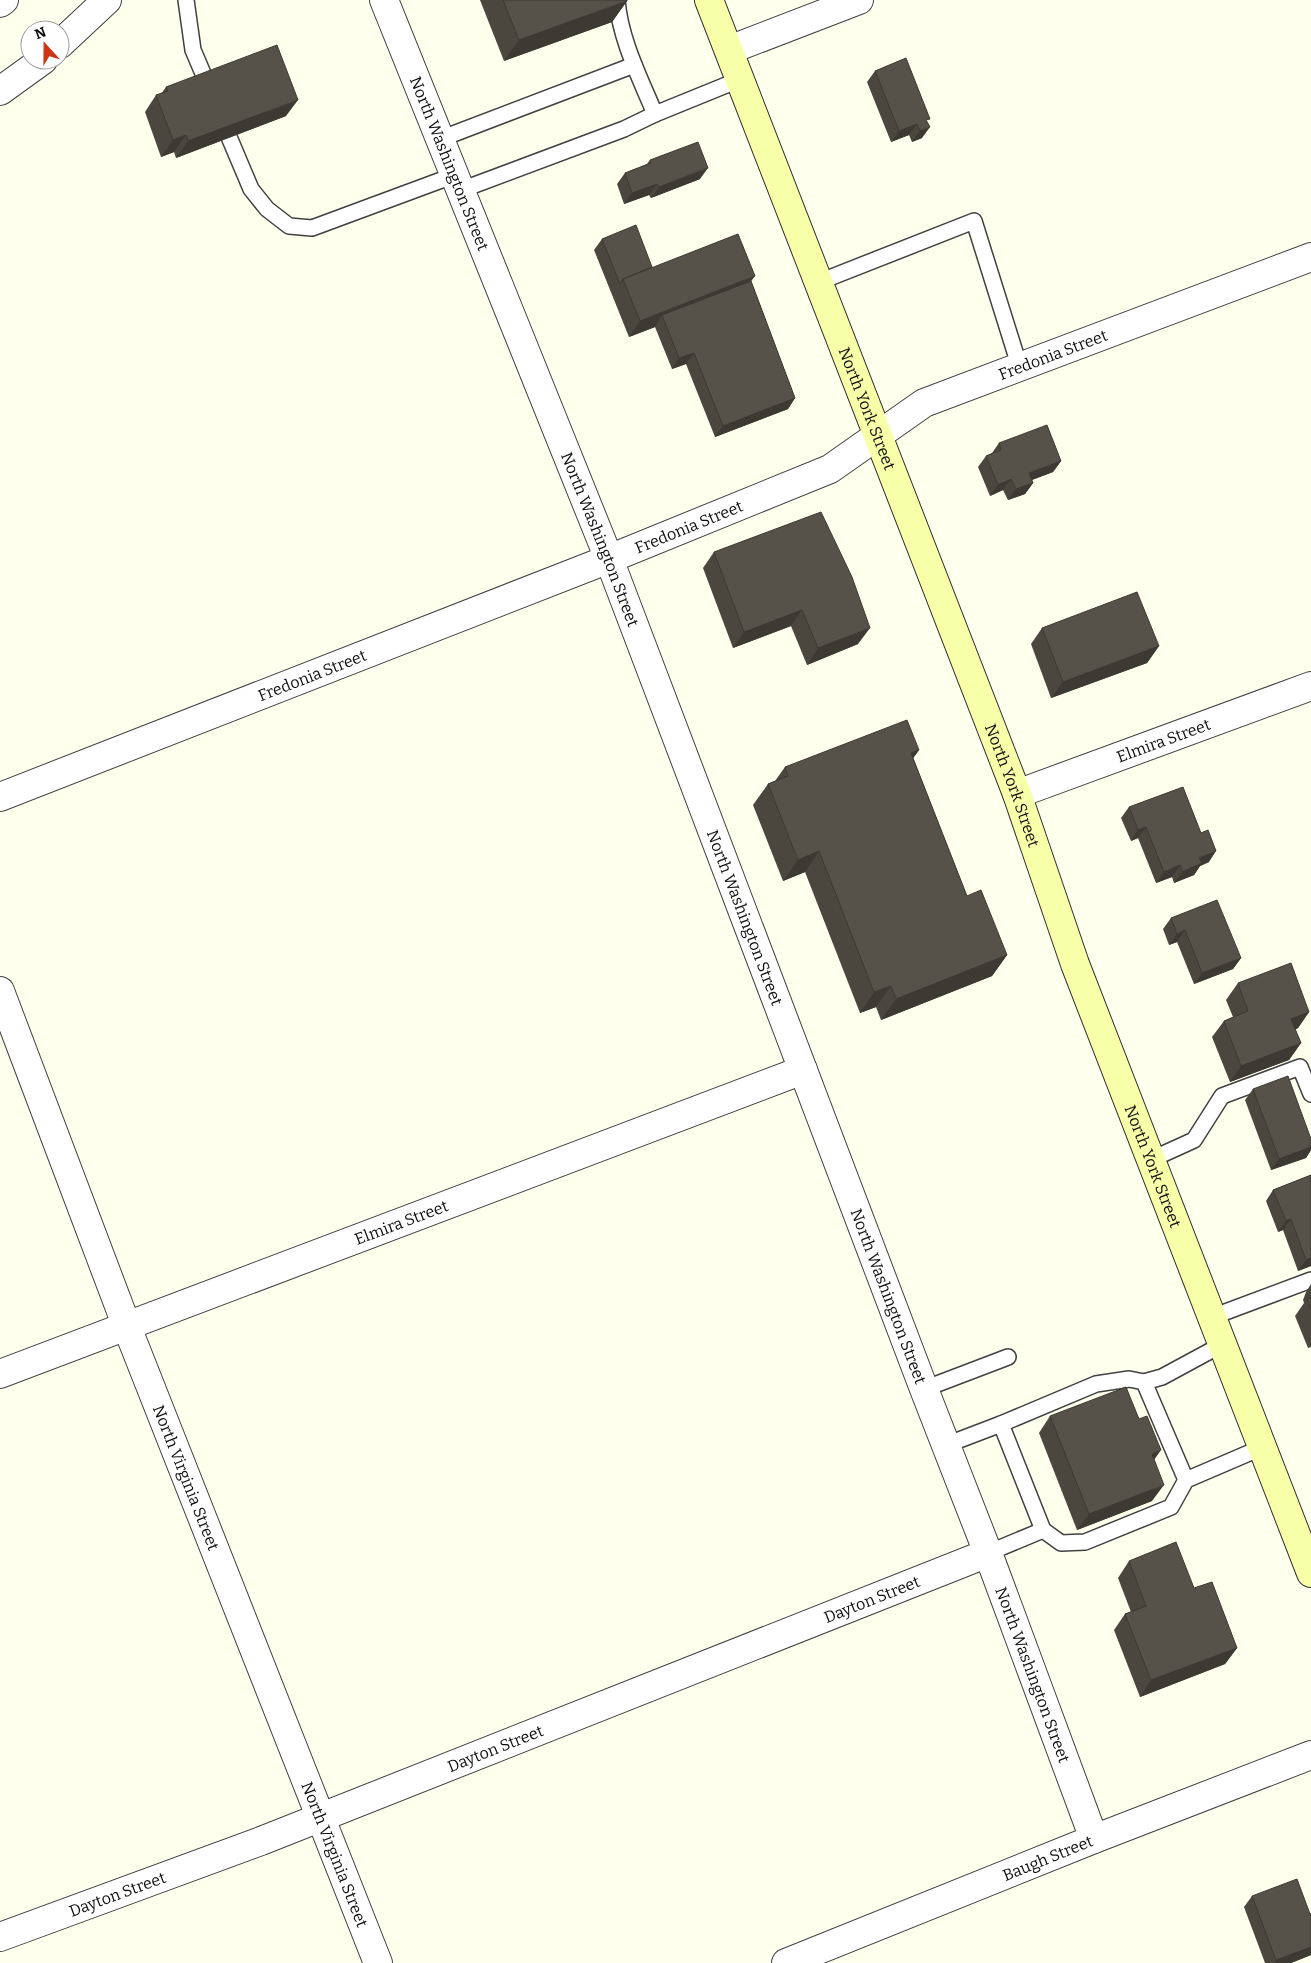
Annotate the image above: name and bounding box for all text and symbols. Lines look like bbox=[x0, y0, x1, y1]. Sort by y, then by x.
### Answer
north arrow bbox=[20, 20, 70, 70]
text: N bbox=[32, 23, 49, 43]
street label: North Washington Street bbox=[406, 73, 493, 253]
street label: Fredonia Street bbox=[996, 325, 1110, 384]
street label: North York Street bbox=[835, 344, 900, 473]
street label: North Washington Street bbox=[557, 449, 643, 629]
street label: Fredonia Street bbox=[632, 496, 746, 557]
street label: Fredonia Street bbox=[255, 645, 369, 705]
street label: Elmira Street bbox=[1114, 714, 1213, 766]
street label: North York Street bbox=[981, 721, 1044, 850]
street label: North Washington Street bbox=[703, 827, 787, 1008]
street label: North York Street bbox=[1121, 1102, 1186, 1230]
street label: Elmira Street bbox=[352, 1196, 451, 1248]
street label: North Washington Street bbox=[847, 1206, 931, 1387]
street label: North Virginia Street bbox=[149, 1402, 224, 1553]
street label: Dayton Street bbox=[821, 1571, 923, 1627]
street label: North Washington Street bbox=[992, 1584, 1074, 1765]
street label: Dayton Street bbox=[445, 1721, 546, 1776]
street label: North Virginia Street bbox=[298, 1779, 372, 1930]
street label: Baugh Street bbox=[1000, 1831, 1096, 1884]
street label: Dayton Street bbox=[66, 1867, 168, 1920]

